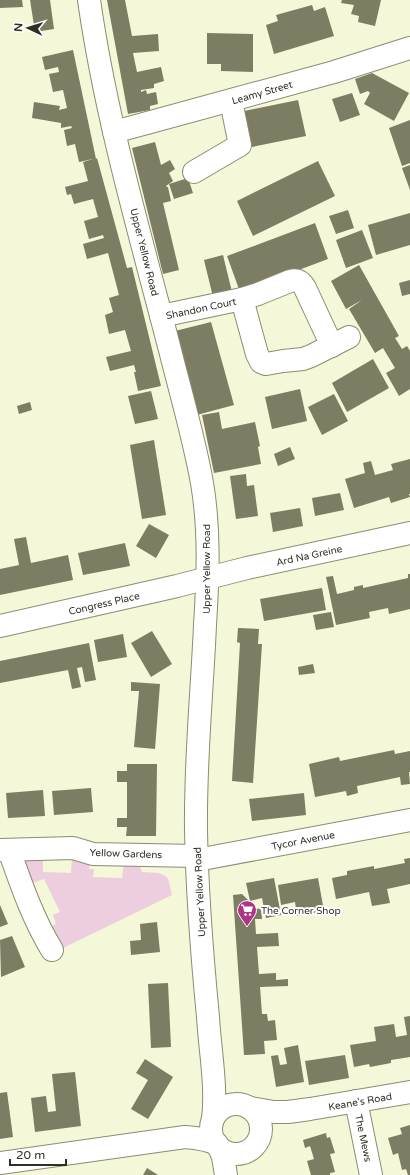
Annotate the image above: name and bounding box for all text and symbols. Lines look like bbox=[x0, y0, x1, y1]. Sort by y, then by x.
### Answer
north arrow bbox=[8, 8, 48, 48]
text: N bbox=[12, 22, 25, 32]
street label: Leamy Street bbox=[230, 79, 294, 107]
street label: Upper Yellow Road bbox=[127, 207, 161, 297]
street label: Shandon Court bbox=[165, 296, 238, 322]
street label: Upper Yellow Road bbox=[201, 524, 213, 614]
street label: Ard Na Greine bbox=[275, 543, 344, 569]
street label: Congress Place bbox=[68, 590, 141, 618]
street label: Tycor Avenue bbox=[270, 829, 336, 853]
street label: Yellow Gardens bbox=[90, 847, 163, 861]
street label: Upper Yellow Road bbox=[192, 847, 208, 937]
supermarket icon: The Corner Shop bbox=[236, 899, 258, 927]
place label: The Corner Shop bbox=[261, 905, 341, 917]
street label: Keane's Road bbox=[327, 1090, 393, 1113]
street label: The Mews bbox=[352, 1113, 374, 1163]
scale bar bbox=[10, 1141, 66, 1167]
text: 20 m bbox=[16, 1148, 45, 1162]

